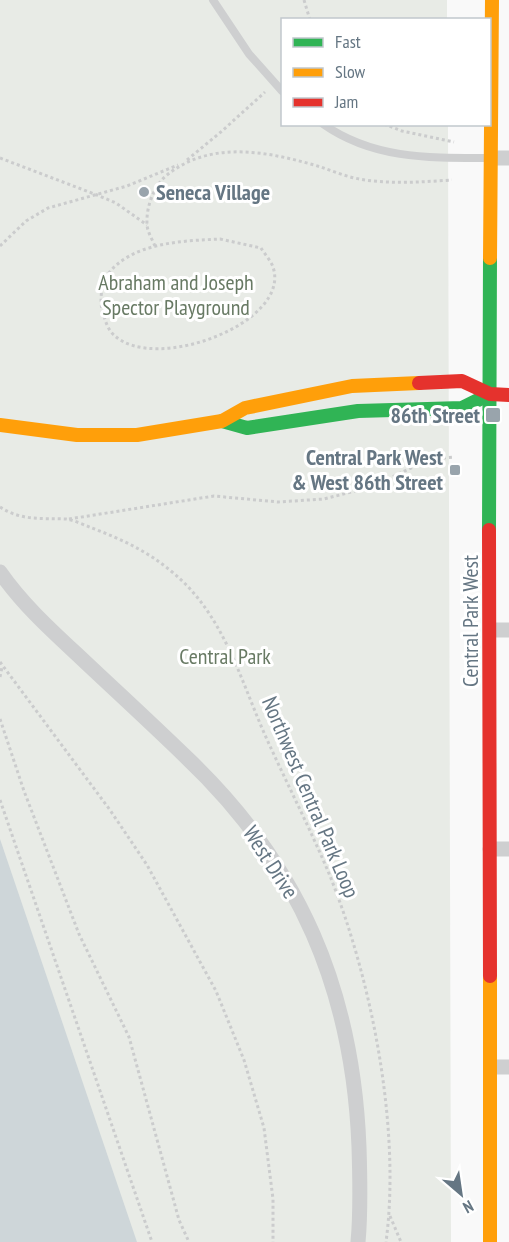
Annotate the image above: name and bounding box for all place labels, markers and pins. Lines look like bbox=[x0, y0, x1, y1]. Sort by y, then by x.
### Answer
place label: Seneca Village bbox=[156, 178, 270, 206]
marker: Seneca Village bbox=[137, 185, 151, 199]
place label: 86th Street bbox=[390, 401, 481, 429]
marker: 86th Street bbox=[484, 406, 502, 424]
place label: Central Park West & West 86th Street bbox=[292, 443, 444, 496]
marker: Central Park West & West 86th Street bbox=[448, 463, 462, 477]

